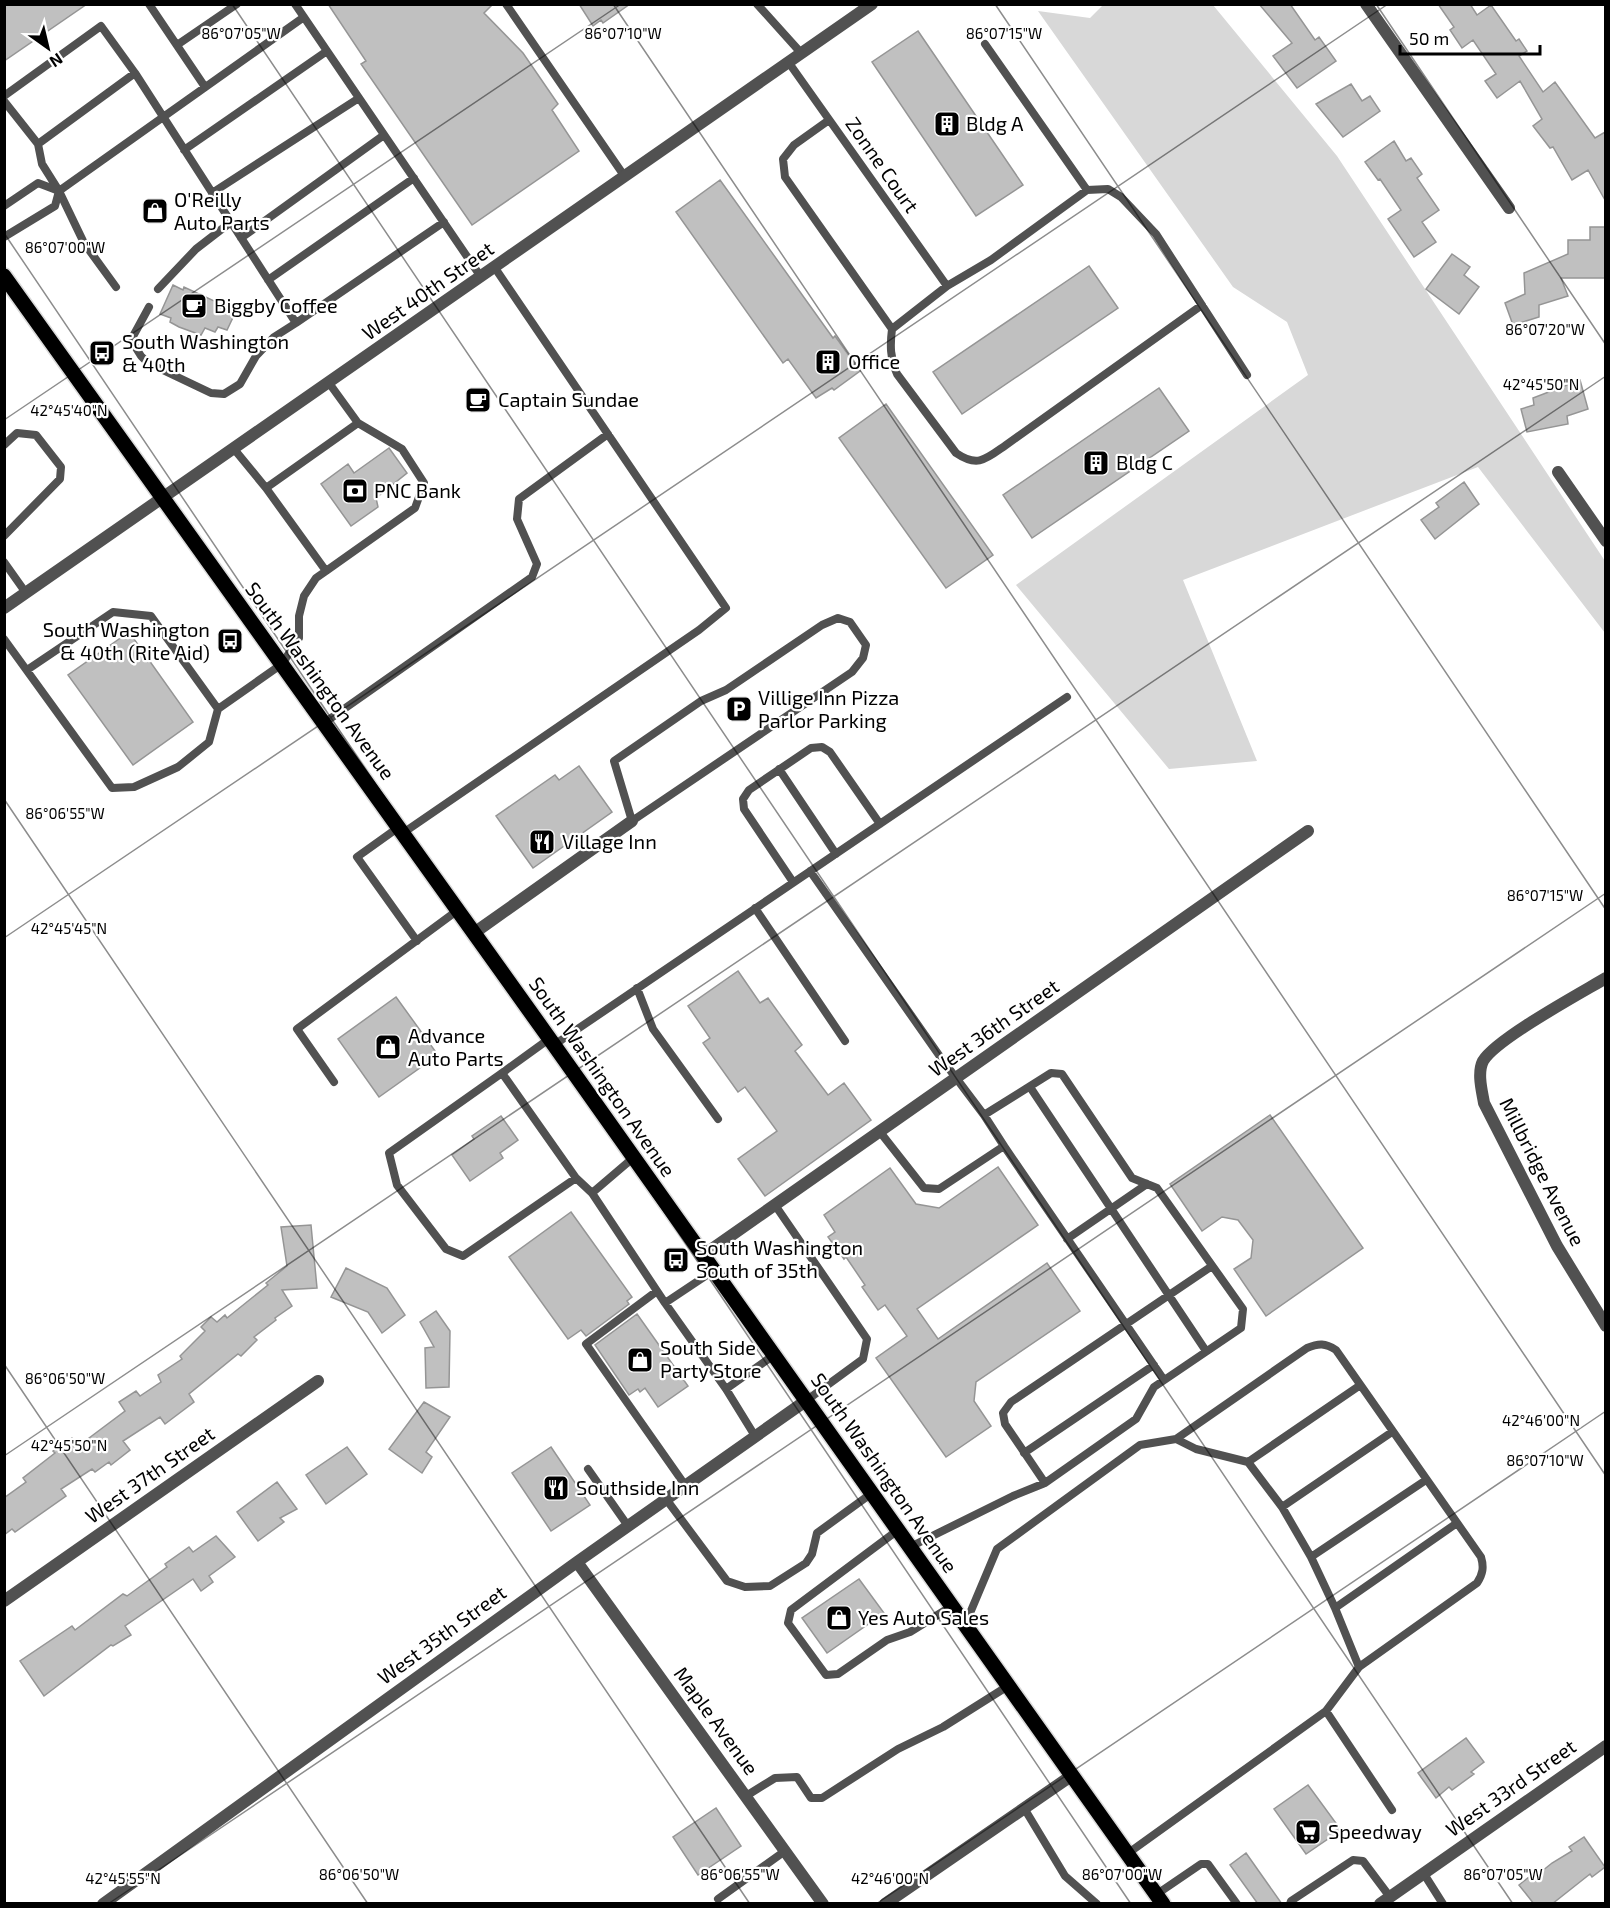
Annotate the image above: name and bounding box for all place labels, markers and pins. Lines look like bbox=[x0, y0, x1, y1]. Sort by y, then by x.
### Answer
building icon: Bldg A bbox=[932, 109, 962, 139]
place label: Bldg A bbox=[966, 111, 1024, 135]
place label: O'Reilly Auto Parts bbox=[174, 187, 270, 234]
shop icon: O'Reilly Auto Parts bbox=[140, 196, 170, 226]
cafe icon: Biggby Coffee bbox=[179, 291, 209, 321]
place label: Biggby Coffee bbox=[214, 293, 338, 317]
place label: South Washington & 40th bbox=[122, 329, 289, 376]
bus stop icon: South Washington & 40th bbox=[87, 338, 117, 368]
building icon: Office bbox=[813, 347, 843, 377]
place label: Office bbox=[848, 349, 900, 373]
cafe icon: Captain Sundae bbox=[463, 385, 493, 415]
place label: Captain Sundae bbox=[498, 387, 639, 411]
building icon: Bldg C bbox=[1081, 448, 1111, 478]
place label: Bldg C bbox=[1116, 450, 1173, 474]
bank icon: PNC Bank bbox=[340, 476, 370, 506]
place label: PNC Bank bbox=[374, 478, 461, 502]
place label: South Washington & 40th (Rite Aid) bbox=[43, 617, 210, 664]
bus stop icon: South Washington & 40th (Rite Aid) bbox=[215, 626, 245, 656]
place label: Villige Inn Pizza Parlor Parking bbox=[758, 685, 899, 732]
parking icon: Villige Inn Pizza Parlor Parking bbox=[724, 694, 754, 724]
restaurant icon: Village Inn bbox=[527, 827, 557, 857]
place label: Village Inn bbox=[562, 829, 657, 853]
place label: Advance Auto Parts bbox=[408, 1023, 504, 1070]
shop icon: Advance Auto Parts bbox=[373, 1032, 403, 1062]
place label: South Washington South of 35th bbox=[696, 1235, 863, 1282]
bus stop icon: South Washington South of 35th bbox=[661, 1245, 691, 1275]
place label: South Side Party Store bbox=[660, 1335, 762, 1382]
shop icon: South Side Party Store bbox=[625, 1345, 655, 1375]
restaurant icon: Southside Inn bbox=[541, 1473, 571, 1503]
place label: Southside Inn bbox=[576, 1475, 699, 1499]
shop icon: Yes Auto Sales bbox=[824, 1603, 854, 1633]
place label: Yes Auto Sales bbox=[858, 1605, 989, 1629]
supermarket icon: Speedway bbox=[1293, 1817, 1323, 1847]
place label: Speedway bbox=[1328, 1819, 1422, 1843]

